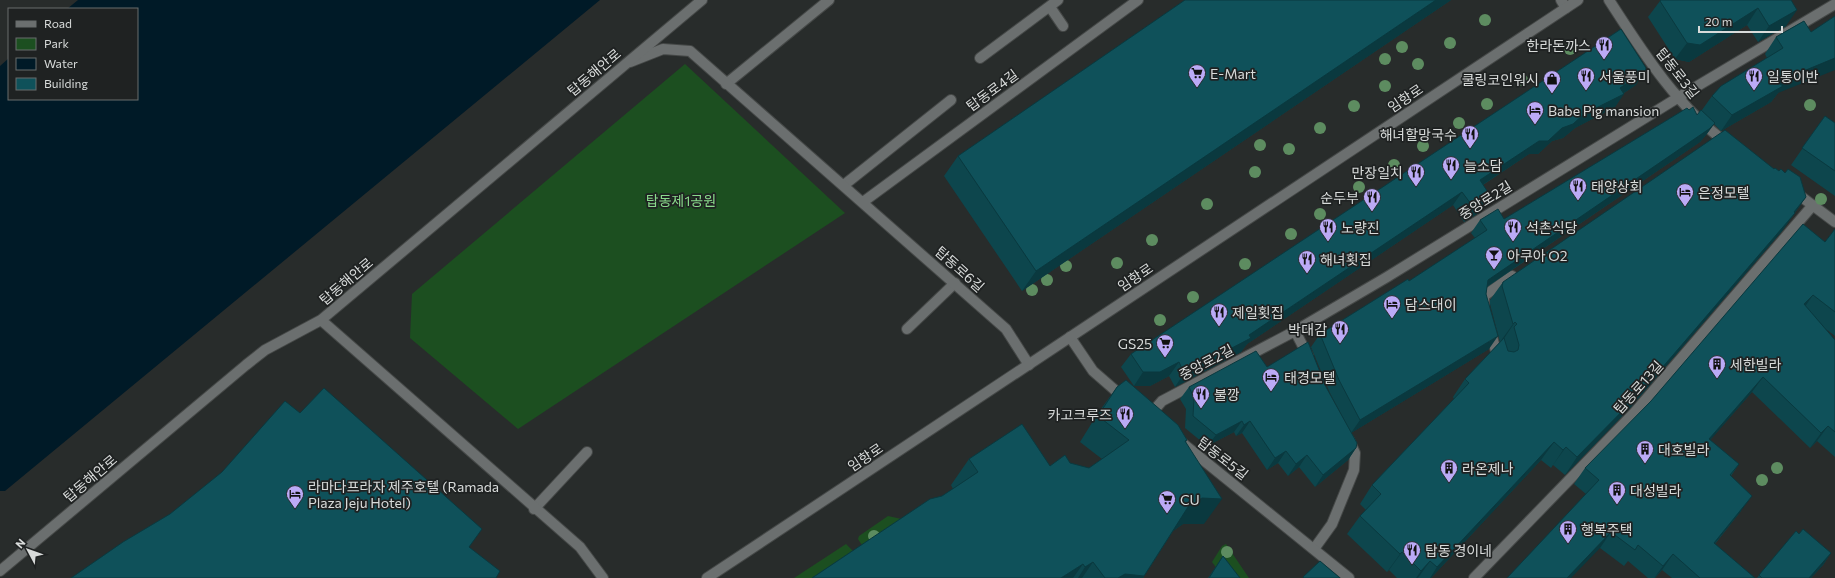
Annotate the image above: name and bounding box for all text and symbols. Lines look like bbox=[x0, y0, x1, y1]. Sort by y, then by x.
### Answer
legend bbox=[8, 8, 138, 100]
scale bar bbox=[1699, 8, 1782, 34]
text: 20 m bbox=[1705, 14, 1732, 28]
text: Road bbox=[44, 16, 72, 30]
restaurant icon: 한라돈까스 bbox=[1594, 35, 1614, 60]
text: Park bbox=[44, 36, 70, 50]
place label: 한라돈까스 bbox=[1527, 37, 1591, 54]
street label: 탑동로3길 bbox=[1653, 44, 1703, 102]
street label: 탑동해안로 bbox=[564, 45, 624, 99]
text: Water bbox=[44, 56, 78, 70]
supermarket icon: E-Mart bbox=[1187, 63, 1207, 88]
place label: E-Mart bbox=[1210, 65, 1256, 82]
street label: 탑동로4길 bbox=[963, 66, 1021, 114]
restaurant icon: 서울풍미 bbox=[1576, 66, 1596, 91]
restaurant icon: 일통이반 bbox=[1744, 66, 1764, 91]
place label: 서울풍미 bbox=[1599, 68, 1651, 85]
place label: 일통이반 bbox=[1767, 68, 1819, 85]
shop icon: 쿨링코인워시 bbox=[1542, 69, 1562, 94]
place label: 쿨링코인워시 bbox=[1462, 71, 1539, 88]
text: Building bbox=[44, 76, 88, 90]
street label: 임항로 bbox=[1384, 80, 1426, 116]
hotel icon: Babe Pig mansion bbox=[1525, 100, 1545, 125]
place label: Babe Pig mansion bbox=[1548, 102, 1659, 119]
restaurant icon: 해녀할망국수 bbox=[1460, 124, 1480, 149]
place label: 해녀할망국수 bbox=[1380, 126, 1457, 143]
restaurant icon: 늘소담 bbox=[1441, 155, 1461, 180]
place label: 늘소담 bbox=[1464, 157, 1503, 174]
restaurant icon: 만장일치 bbox=[1406, 162, 1426, 187]
place label: 만장일치 bbox=[1351, 164, 1403, 181]
restaurant icon: 태양상회 bbox=[1568, 176, 1588, 201]
street label: 중앙로2길 bbox=[1455, 177, 1515, 223]
place label: 태양상회 bbox=[1591, 178, 1643, 195]
hotel icon: 은정모텔 bbox=[1675, 182, 1695, 207]
place label: 은정모텔 bbox=[1698, 184, 1750, 201]
restaurant icon: 순두부 bbox=[1362, 187, 1382, 212]
place label: 순두부 bbox=[1320, 189, 1359, 206]
park label: 탑동제1공원 bbox=[646, 192, 716, 209]
restaurant icon: 노량진 bbox=[1318, 217, 1338, 242]
restaurant icon: 석촌식당 bbox=[1503, 217, 1523, 242]
place label: 노량진 bbox=[1341, 219, 1380, 236]
place label: 석촌식당 bbox=[1526, 219, 1578, 236]
street label: 탑동로6길 bbox=[932, 243, 988, 295]
bar icon: 아쿠아 O2 bbox=[1484, 245, 1504, 270]
place label: 아쿠아 O2 bbox=[1507, 247, 1568, 264]
restaurant icon: 해녀횟집 bbox=[1297, 249, 1317, 274]
place label: 해녀횟집 bbox=[1320, 251, 1372, 268]
street label: 탑동해안로 bbox=[316, 254, 376, 308]
street label: 임항로 bbox=[1114, 259, 1156, 295]
hotel icon: 담스대이 bbox=[1382, 294, 1402, 319]
place label: 담스대이 bbox=[1405, 296, 1457, 313]
restaurant icon: 제일횟집 bbox=[1209, 302, 1229, 327]
place label: 제일횟집 bbox=[1232, 304, 1284, 321]
restaurant icon: 박대감 bbox=[1330, 319, 1350, 344]
place label: 박대감 bbox=[1288, 321, 1327, 338]
supermarket icon: GS25 bbox=[1155, 333, 1175, 358]
place label: GS25 bbox=[1118, 335, 1152, 352]
street label: 중앙로2길 bbox=[1176, 341, 1236, 383]
building icon: 세한빌라 bbox=[1707, 354, 1727, 379]
place label: 세한빌라 bbox=[1730, 356, 1782, 373]
street label: 탑동로13길 bbox=[1610, 357, 1666, 417]
hotel icon: 태경모텔 bbox=[1261, 367, 1281, 392]
place label: 태경모텔 bbox=[1284, 369, 1336, 386]
restaurant icon: 불깡 bbox=[1191, 384, 1211, 409]
place label: 불깡 bbox=[1214, 386, 1240, 403]
restaurant icon: 카고크루즈 bbox=[1115, 404, 1135, 429]
place label: 카고크루즈 bbox=[1048, 406, 1112, 423]
street label: 탑동로5길 bbox=[1194, 433, 1252, 483]
street label: 임항로 bbox=[844, 439, 886, 475]
building icon: 대호빌라 bbox=[1635, 439, 1655, 464]
place label: 대호빌라 bbox=[1658, 441, 1710, 458]
street label: 탑동해안로 bbox=[60, 451, 120, 505]
building icon: 라온제나 bbox=[1439, 458, 1459, 483]
place label: 라온제나 bbox=[1462, 460, 1514, 477]
place label: 라마다프라자 제주호텔 (Ramada Plaza Jeju Hotel) bbox=[308, 478, 499, 511]
building icon: 대성빌라 bbox=[1607, 480, 1627, 505]
place label: 대성빌라 bbox=[1630, 482, 1682, 499]
hotel icon: 라마다프라자 제주호텔 (Ramada Plaza Jeju Hotel) bbox=[285, 484, 305, 509]
supermarket icon: CU bbox=[1157, 489, 1177, 514]
place label: CU bbox=[1180, 491, 1200, 508]
building icon: 행복주택 bbox=[1558, 519, 1578, 544]
place label: 행복주택 bbox=[1581, 521, 1633, 538]
north arrow bbox=[8, 530, 48, 570]
text: N bbox=[12, 536, 28, 550]
restaurant icon: 탑동 경이네 bbox=[1402, 540, 1422, 565]
place label: 탑동 경이네 bbox=[1425, 542, 1492, 559]

